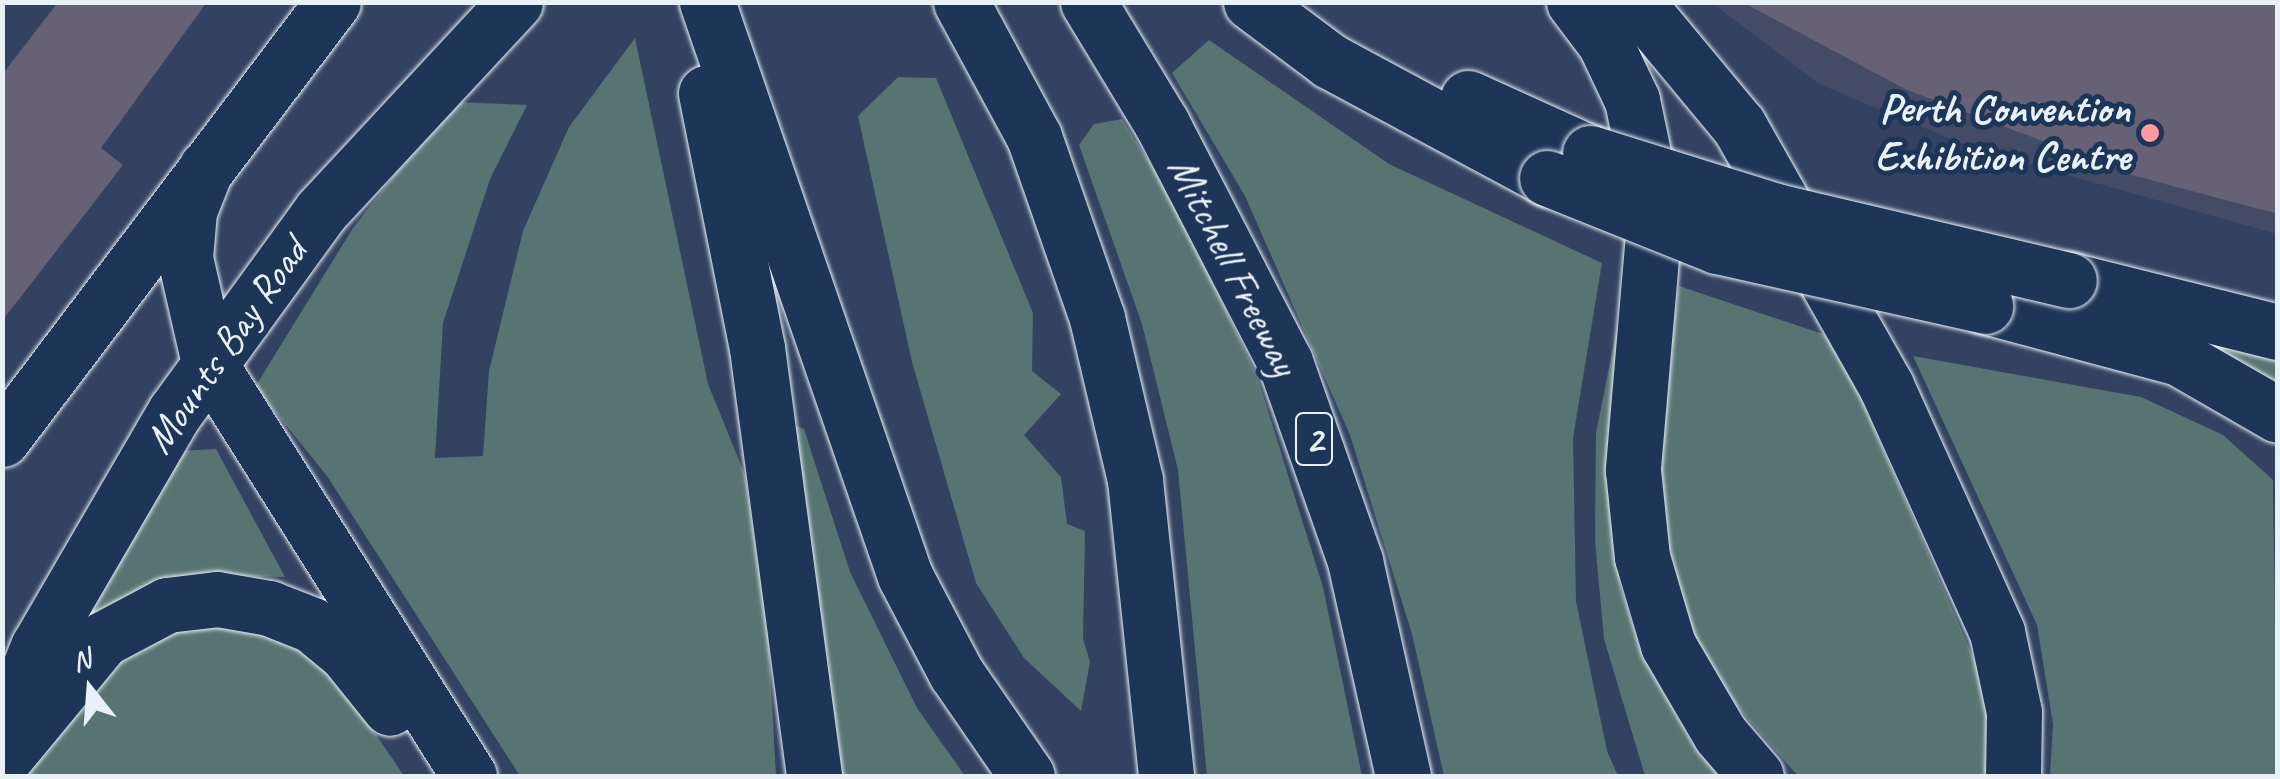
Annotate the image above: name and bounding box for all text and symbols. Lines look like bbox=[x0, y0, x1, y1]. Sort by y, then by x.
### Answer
place label: Perth Convention Exhibition Centre bbox=[1875, 84, 2130, 182]
marker: Perth Convention Exhibition Centre bbox=[2139, 122, 2161, 144]
street label: Mitchell Freeway bbox=[1156, 148, 1310, 384]
street label: Mounts Bay Road bbox=[133, 228, 319, 464]
road number: 2 bbox=[1294, 404, 1334, 474]
north arrow bbox=[40, 639, 140, 739]
text: N bbox=[68, 641, 94, 679]

